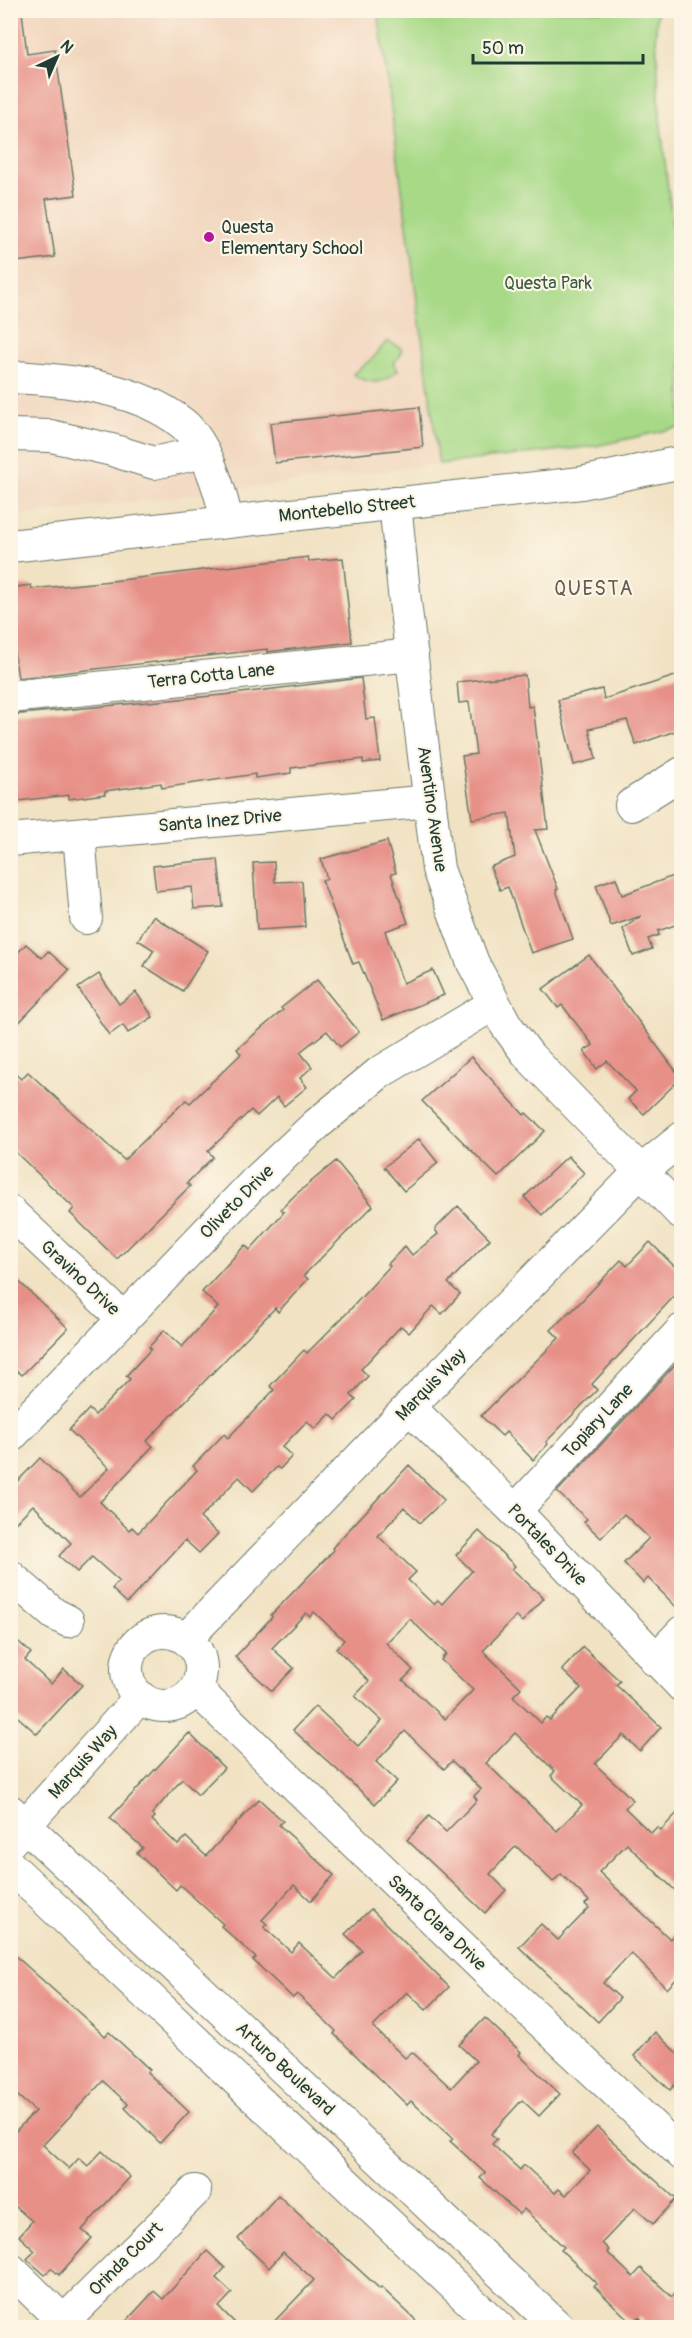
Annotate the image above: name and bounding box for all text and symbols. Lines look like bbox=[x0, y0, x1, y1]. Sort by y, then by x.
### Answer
north arrow bbox=[27, 27, 87, 87]
scale bar bbox=[473, 27, 642, 65]
text: N bbox=[56, 36, 78, 58]
text: 50 m bbox=[482, 37, 524, 60]
place label: Questa Elementary School bbox=[221, 216, 363, 260]
marker: Questa Elementary School bbox=[202, 230, 216, 244]
park label: Questa Park bbox=[504, 272, 592, 295]
street label: Montebello Street bbox=[278, 490, 417, 528]
district label: QUESTA bbox=[554, 576, 634, 601]
street label: Terra Cotta Lane bbox=[146, 658, 276, 694]
street label: Aventino Avenue bbox=[412, 745, 452, 874]
street label: Santa Inez Drive bbox=[157, 804, 283, 838]
street label: Oliveto Drive bbox=[195, 1160, 279, 1244]
street label: Gravino Drive bbox=[35, 1235, 125, 1321]
street label: Marquis Way bbox=[391, 1344, 471, 1426]
street label: Topiary Lane bbox=[557, 1379, 639, 1463]
street label: Portales Drive bbox=[502, 1499, 592, 1591]
street label: Marquis Way bbox=[44, 1720, 122, 1804]
street label: Santa Clara Drive bbox=[383, 1870, 491, 1976]
street label: Arturo Boulevard bbox=[231, 2017, 339, 2121]
street label: Orinda Court bbox=[84, 2217, 168, 2301]

